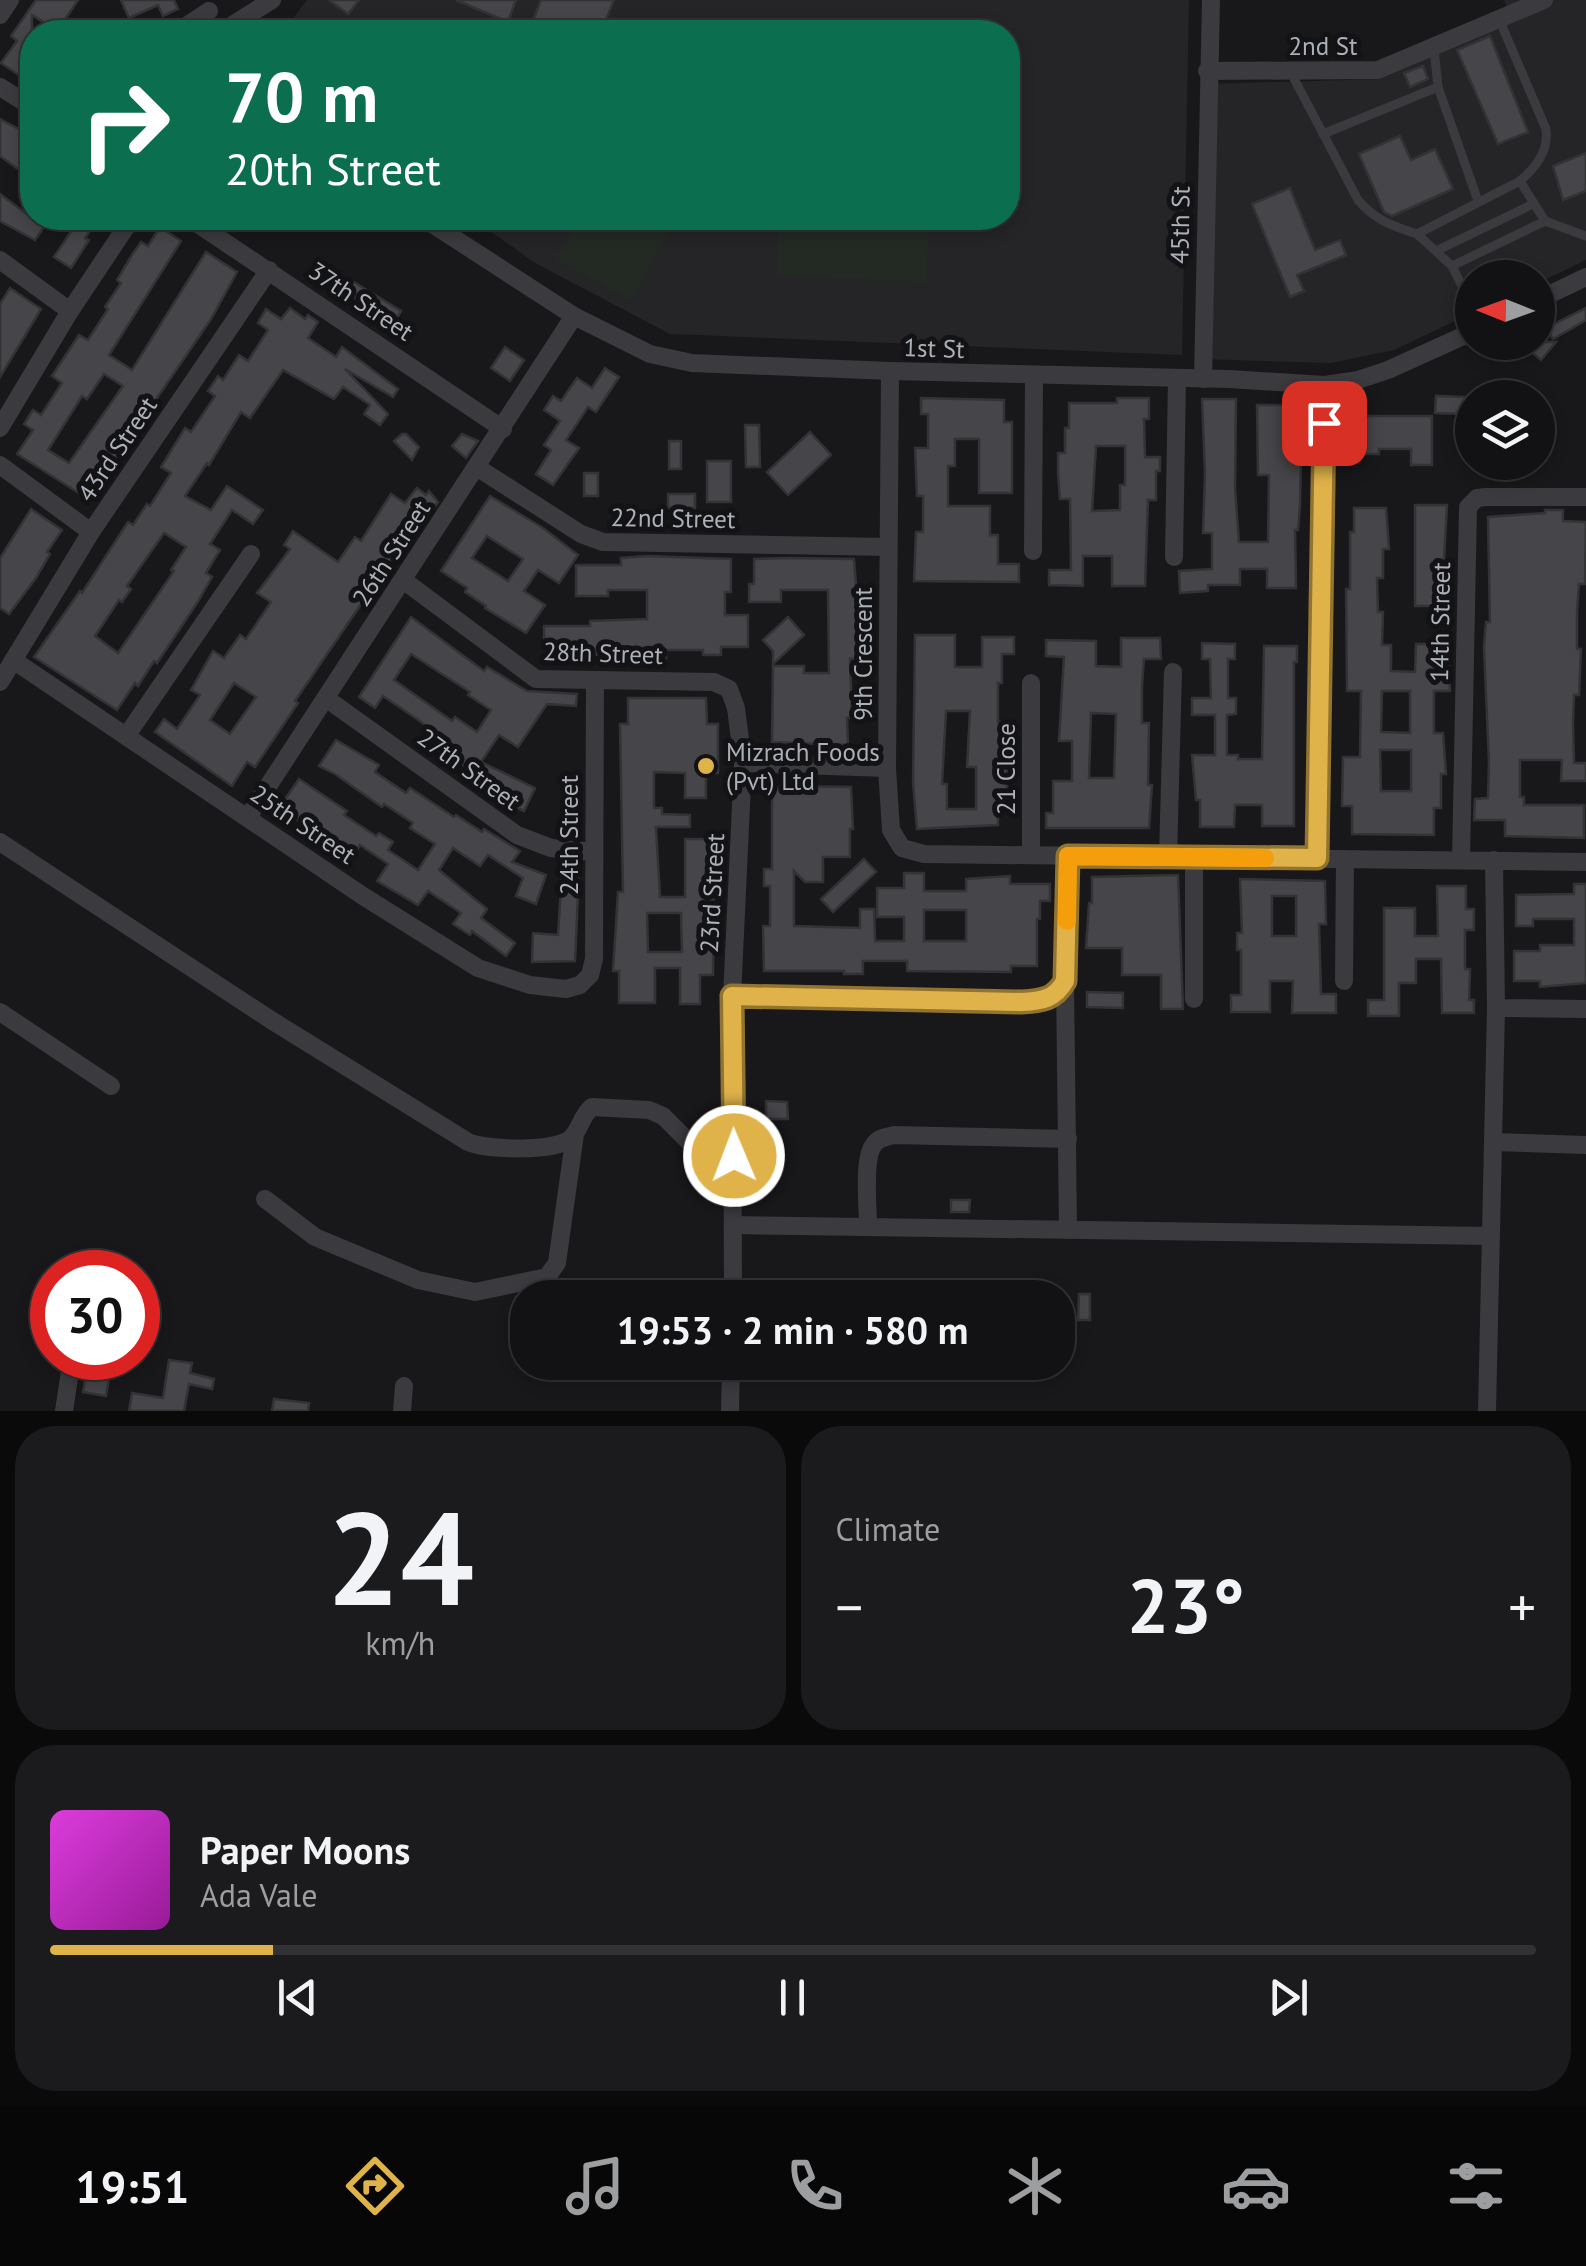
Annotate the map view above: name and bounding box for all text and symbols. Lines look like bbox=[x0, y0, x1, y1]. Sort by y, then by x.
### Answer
street label: 2nd St bbox=[1288, 30, 1358, 62]
text: 70 m bbox=[225, 51, 378, 141]
icon: right bbox=[60, 60, 190, 190]
text: 20th Street bbox=[225, 139, 441, 197]
street label: 45th St bbox=[1163, 185, 1197, 264]
street label: 37th Street bbox=[303, 254, 420, 348]
north arrow bbox=[1455, 260, 1555, 360]
map controls bbox=[1455, 260, 1555, 480]
street label: 1st St bbox=[903, 331, 966, 365]
button: layers bbox=[1455, 380, 1555, 480]
pin bbox=[1282, 381, 1367, 466]
street label: 43rd Street bbox=[70, 390, 164, 508]
icon: arrive bbox=[1297, 396, 1352, 451]
street label: 26th Street bbox=[345, 494, 437, 612]
street label: 22nd Street bbox=[610, 501, 736, 535]
street label: 14th Street bbox=[1423, 561, 1457, 682]
street label: 9th Crescent bbox=[847, 587, 879, 721]
street label: 28th Street bbox=[543, 635, 664, 671]
street label: 27th Street bbox=[411, 721, 527, 817]
street label: 21 Close bbox=[990, 723, 1022, 815]
place label: Mizrach Foods (Pvt) Ltd bbox=[726, 736, 880, 797]
marker: Mizrach Foods (Pvt) Ltd bbox=[695, 755, 717, 777]
street label: 24th Street bbox=[553, 775, 585, 895]
street label: 25th Street bbox=[244, 777, 362, 871]
street label: 23rd Street bbox=[693, 832, 731, 954]
position arrow bbox=[682, 1104, 786, 1208]
speed limit sign: 30 bbox=[30, 1250, 160, 1380]
text: 19:53 · 2 min · 580 m bbox=[617, 1305, 968, 1354]
text: 24 bbox=[327, 1473, 474, 1641]
text: Climate bbox=[836, 1508, 940, 1550]
text: 23° bbox=[1127, 1557, 1245, 1654]
text: − bbox=[836, 1571, 863, 1642]
text: + bbox=[1508, 1571, 1536, 1642]
text: km/h bbox=[365, 1622, 435, 1664]
text: Paper Moons bbox=[200, 1825, 410, 1874]
text: Ada Vale bbox=[200, 1874, 317, 1916]
icon: previous bbox=[270, 1970, 325, 2025]
icon: pause bbox=[765, 1970, 820, 2025]
icon: next bbox=[1261, 1970, 1316, 2025]
icon: directions bbox=[340, 2151, 410, 2221]
icon: music bbox=[560, 2151, 630, 2221]
icon: phone bbox=[780, 2151, 850, 2221]
icon: climate bbox=[1000, 2151, 1070, 2221]
icon: car bbox=[1221, 2151, 1291, 2221]
icon: filters bbox=[1441, 2151, 1511, 2221]
text: 19:51 bbox=[75, 2157, 189, 2215]

